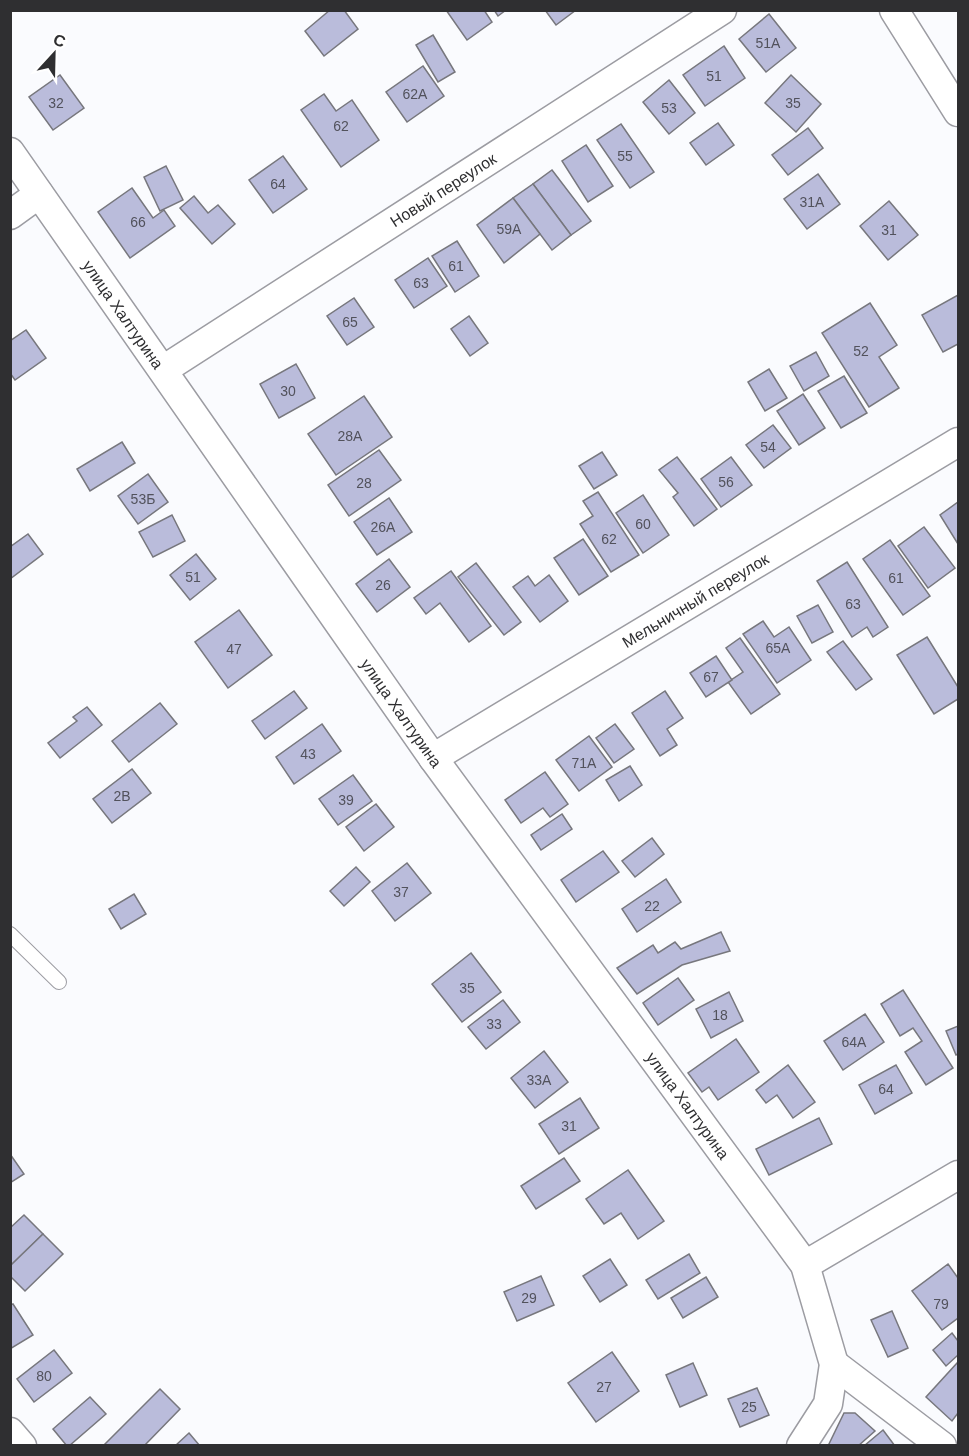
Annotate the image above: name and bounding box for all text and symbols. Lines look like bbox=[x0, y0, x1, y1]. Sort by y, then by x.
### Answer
north arrow bbox=[24, 24, 84, 84]
text: С bbox=[51, 31, 68, 51]
house number: 51А bbox=[756, 35, 781, 51]
house number: 51 bbox=[706, 68, 722, 84]
house number: 62А bbox=[403, 86, 428, 102]
house number: 32 bbox=[48, 95, 64, 111]
house number: 35 bbox=[785, 95, 801, 111]
house number: 53 bbox=[661, 100, 677, 116]
house number: 62 bbox=[333, 118, 349, 134]
house number: 55 bbox=[617, 148, 633, 164]
street label: Новый переулок bbox=[387, 149, 500, 230]
house number: 64 bbox=[270, 176, 286, 192]
house number: 31А bbox=[800, 194, 825, 210]
house number: 66 bbox=[130, 214, 146, 230]
house number: 59А bbox=[497, 221, 522, 237]
house number: 31 bbox=[881, 222, 897, 238]
street label: улица Халтурина bbox=[80, 257, 167, 372]
house number: 61 bbox=[448, 258, 464, 274]
house number: 63 bbox=[413, 275, 429, 291]
house number: 65 bbox=[342, 314, 358, 330]
house number: 52 bbox=[853, 343, 869, 359]
house number: 30 bbox=[280, 383, 296, 399]
house number: 28А bbox=[338, 428, 363, 444]
house number: 54 bbox=[760, 439, 776, 455]
house number: 56 bbox=[718, 474, 734, 490]
house number: 28 bbox=[356, 475, 372, 491]
house number: 53Б bbox=[131, 491, 155, 507]
house number: 60 bbox=[635, 516, 651, 532]
house number: 26А bbox=[371, 519, 396, 535]
house number: 62 bbox=[601, 531, 617, 547]
street label: Мельничный переулок bbox=[619, 549, 772, 651]
house number: 51 bbox=[185, 569, 201, 585]
house number: 61 bbox=[888, 570, 904, 586]
house number: 26 bbox=[375, 577, 391, 593]
house number: 63 bbox=[845, 596, 861, 612]
house number: 65А bbox=[766, 640, 791, 656]
house number: 47 bbox=[226, 641, 242, 657]
street label: улица Халтурина bbox=[358, 655, 445, 770]
house number: 67 bbox=[703, 669, 719, 685]
house number: 43 bbox=[300, 746, 316, 762]
house number: 71А bbox=[572, 755, 597, 771]
house number: 2В bbox=[113, 788, 131, 804]
house number: 39 bbox=[338, 792, 354, 808]
house number: 37 bbox=[393, 884, 409, 900]
house number: 22 bbox=[644, 898, 660, 914]
house number: 35 bbox=[459, 980, 475, 996]
house number: 18 bbox=[712, 1007, 728, 1023]
house number: 33 bbox=[486, 1016, 502, 1032]
house number: 64А bbox=[842, 1034, 867, 1050]
street label: улица Халтурина bbox=[643, 1049, 733, 1162]
house number: 33А bbox=[527, 1072, 552, 1088]
house number: 64 bbox=[878, 1081, 894, 1097]
house number: 31 bbox=[561, 1118, 577, 1134]
house number: 29 bbox=[521, 1290, 537, 1306]
house number: 79 bbox=[933, 1296, 949, 1312]
house number: 80 bbox=[36, 1368, 52, 1384]
house number: 27 bbox=[596, 1379, 612, 1395]
house number: 25 bbox=[741, 1399, 757, 1415]

